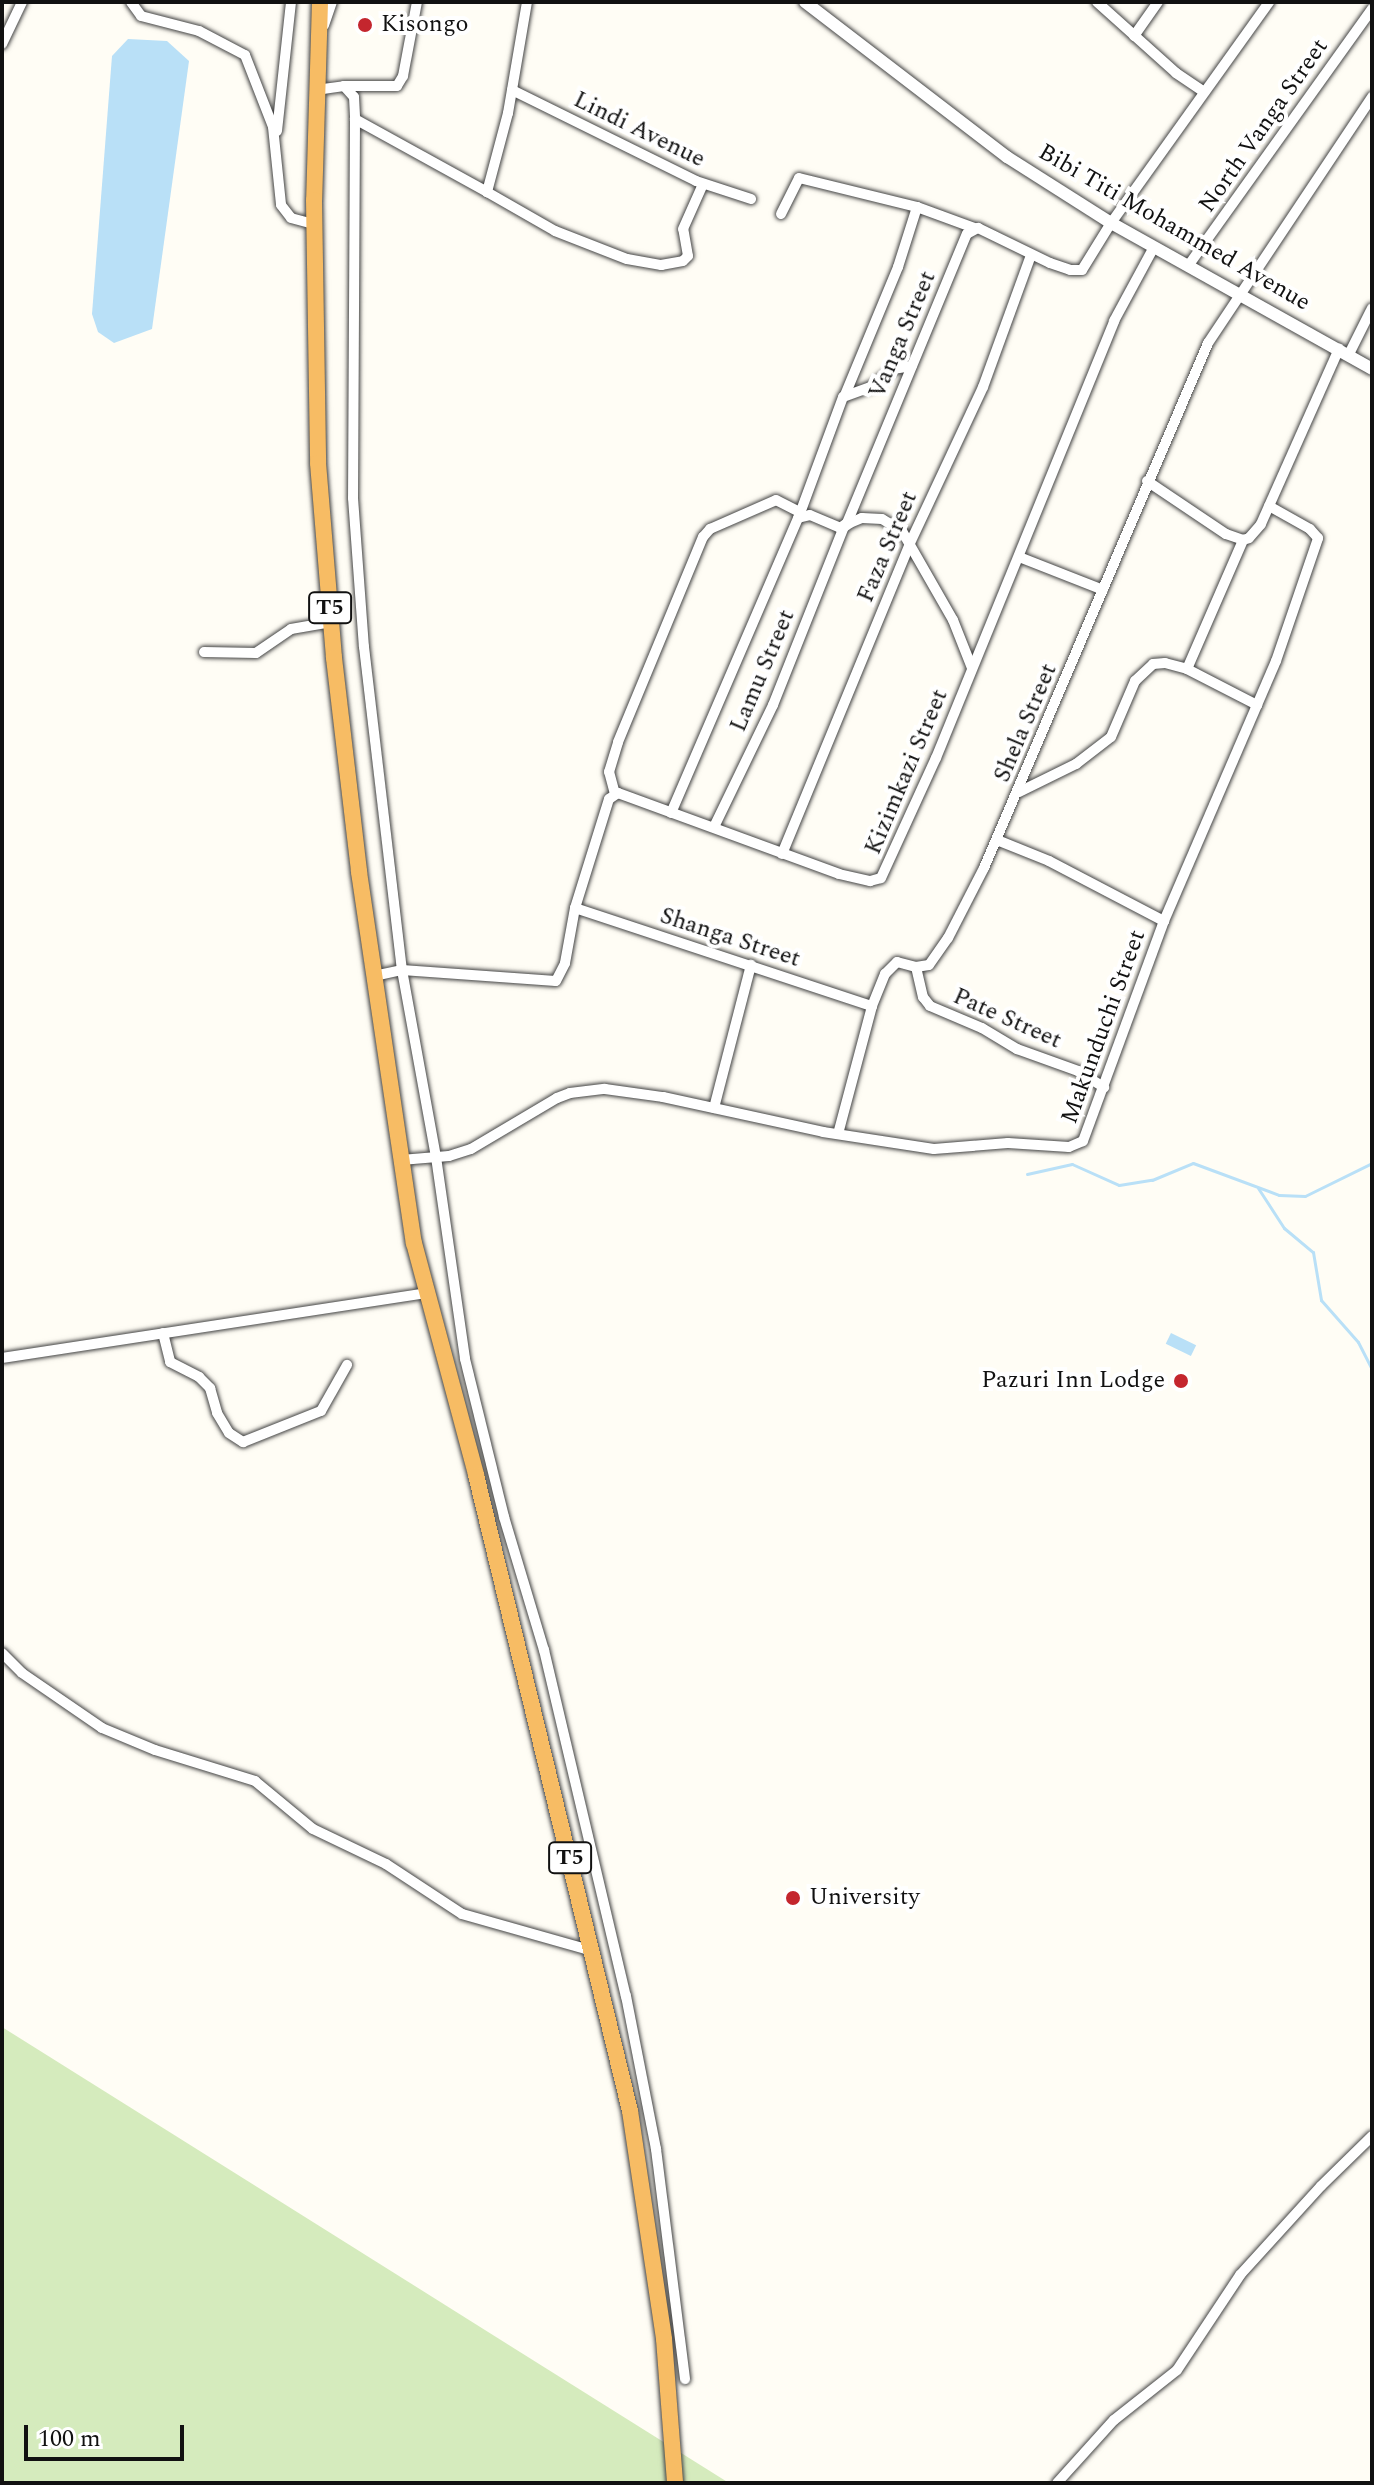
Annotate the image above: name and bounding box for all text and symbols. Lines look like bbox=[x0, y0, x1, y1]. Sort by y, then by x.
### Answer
place label: Kisongo bbox=[381, 11, 469, 39]
marker: Kisongo bbox=[356, 16, 374, 34]
street label: North Vanga Street bbox=[1193, 33, 1335, 219]
street label: Lindi Avenue bbox=[569, 86, 709, 174]
street label: Bibi Titi Mohammed Avenue bbox=[1033, 138, 1315, 318]
street label: Vanga Street bbox=[863, 267, 943, 403]
street label: Faza Street bbox=[852, 487, 924, 607]
road number: T5 bbox=[308, 590, 352, 626]
street label: Lamu Street bbox=[724, 606, 802, 736]
street label: Shela Street bbox=[988, 659, 1064, 787]
street label: Kizimkazi Street bbox=[859, 685, 955, 859]
street label: Shanga Street bbox=[656, 902, 804, 974]
street label: Makunduchi Street bbox=[1056, 926, 1152, 1128]
street label: Pate Street bbox=[948, 982, 1066, 1056]
place label: Pazuri Inn Lodge bbox=[981, 1367, 1165, 1395]
marker: Pazuri Inn Lodge bbox=[1172, 1372, 1190, 1390]
road number: T5 bbox=[548, 1840, 592, 1876]
place label: University bbox=[809, 1884, 920, 1912]
marker: University bbox=[784, 1889, 802, 1907]
scale bar bbox=[28, 2409, 188, 2459]
text: 100 m bbox=[38, 2421, 101, 2457]

